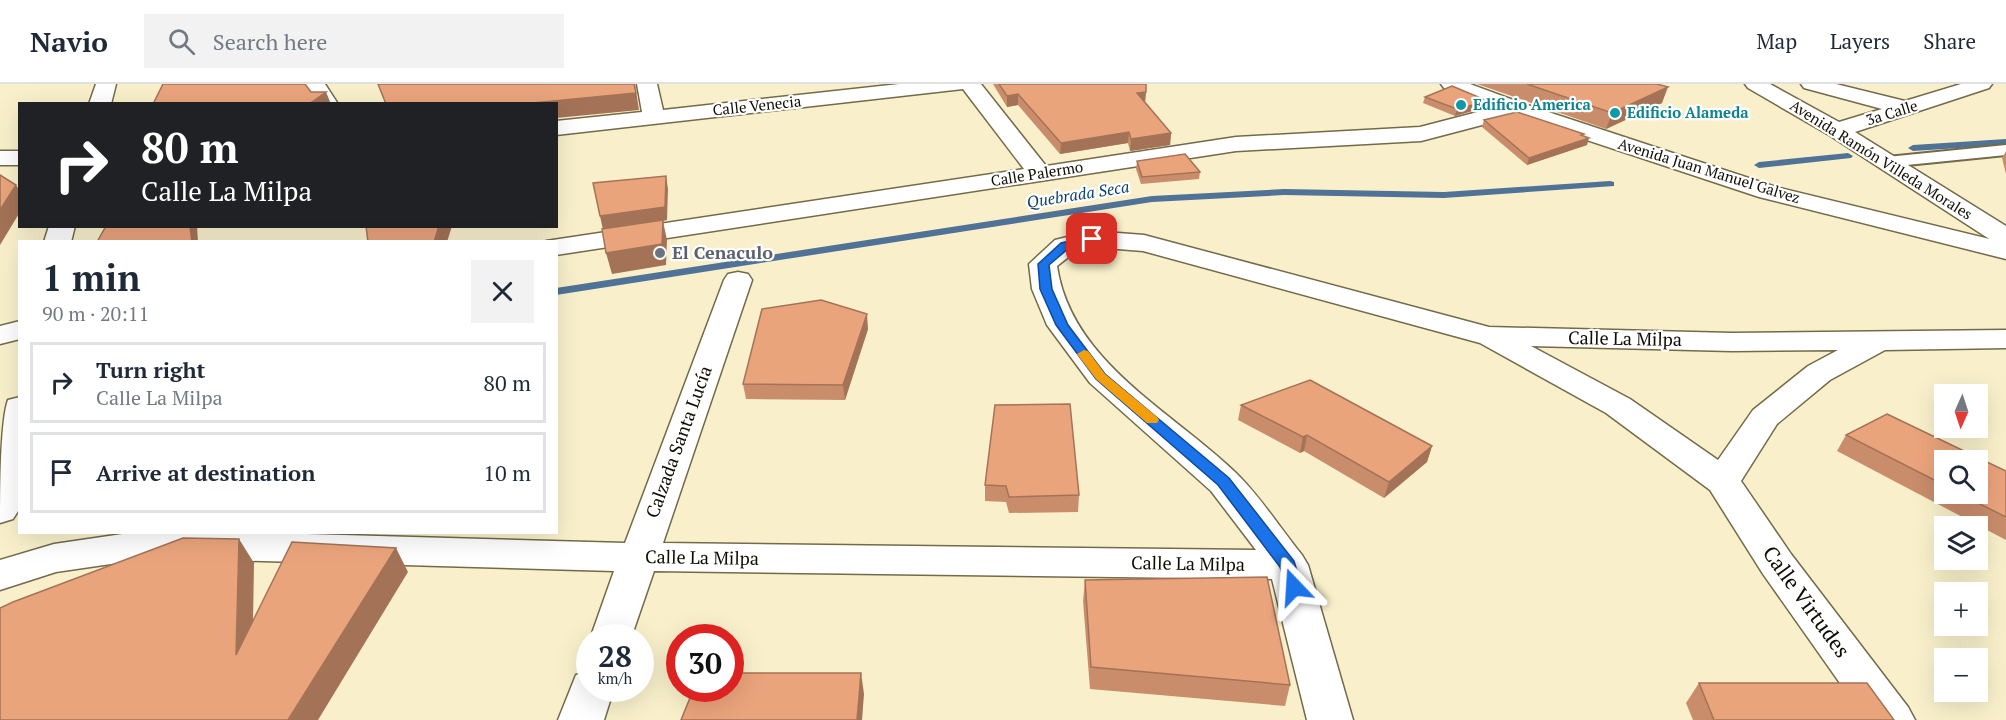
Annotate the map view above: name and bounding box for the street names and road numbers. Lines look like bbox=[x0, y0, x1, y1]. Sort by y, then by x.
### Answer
street label: Calle Venecia bbox=[712, 90, 803, 120]
street label: Avenida Ramón Villeda Morales bbox=[1787, 95, 1977, 224]
street label: 3a Calle bbox=[1863, 95, 1920, 129]
street label: Avenida Juan Manuel Galvez bbox=[1616, 133, 1803, 207]
street label: Calle Palermo bbox=[989, 156, 1084, 190]
street label: Calle La Milpa bbox=[1568, 325, 1682, 351]
street label: Calzada Santa Lucía bbox=[639, 362, 717, 521]
street label: Calle Virtudes bbox=[1757, 540, 1857, 663]
street label: Calle La Milpa bbox=[645, 544, 759, 570]
street label: Calle La Milpa bbox=[1131, 550, 1245, 576]

